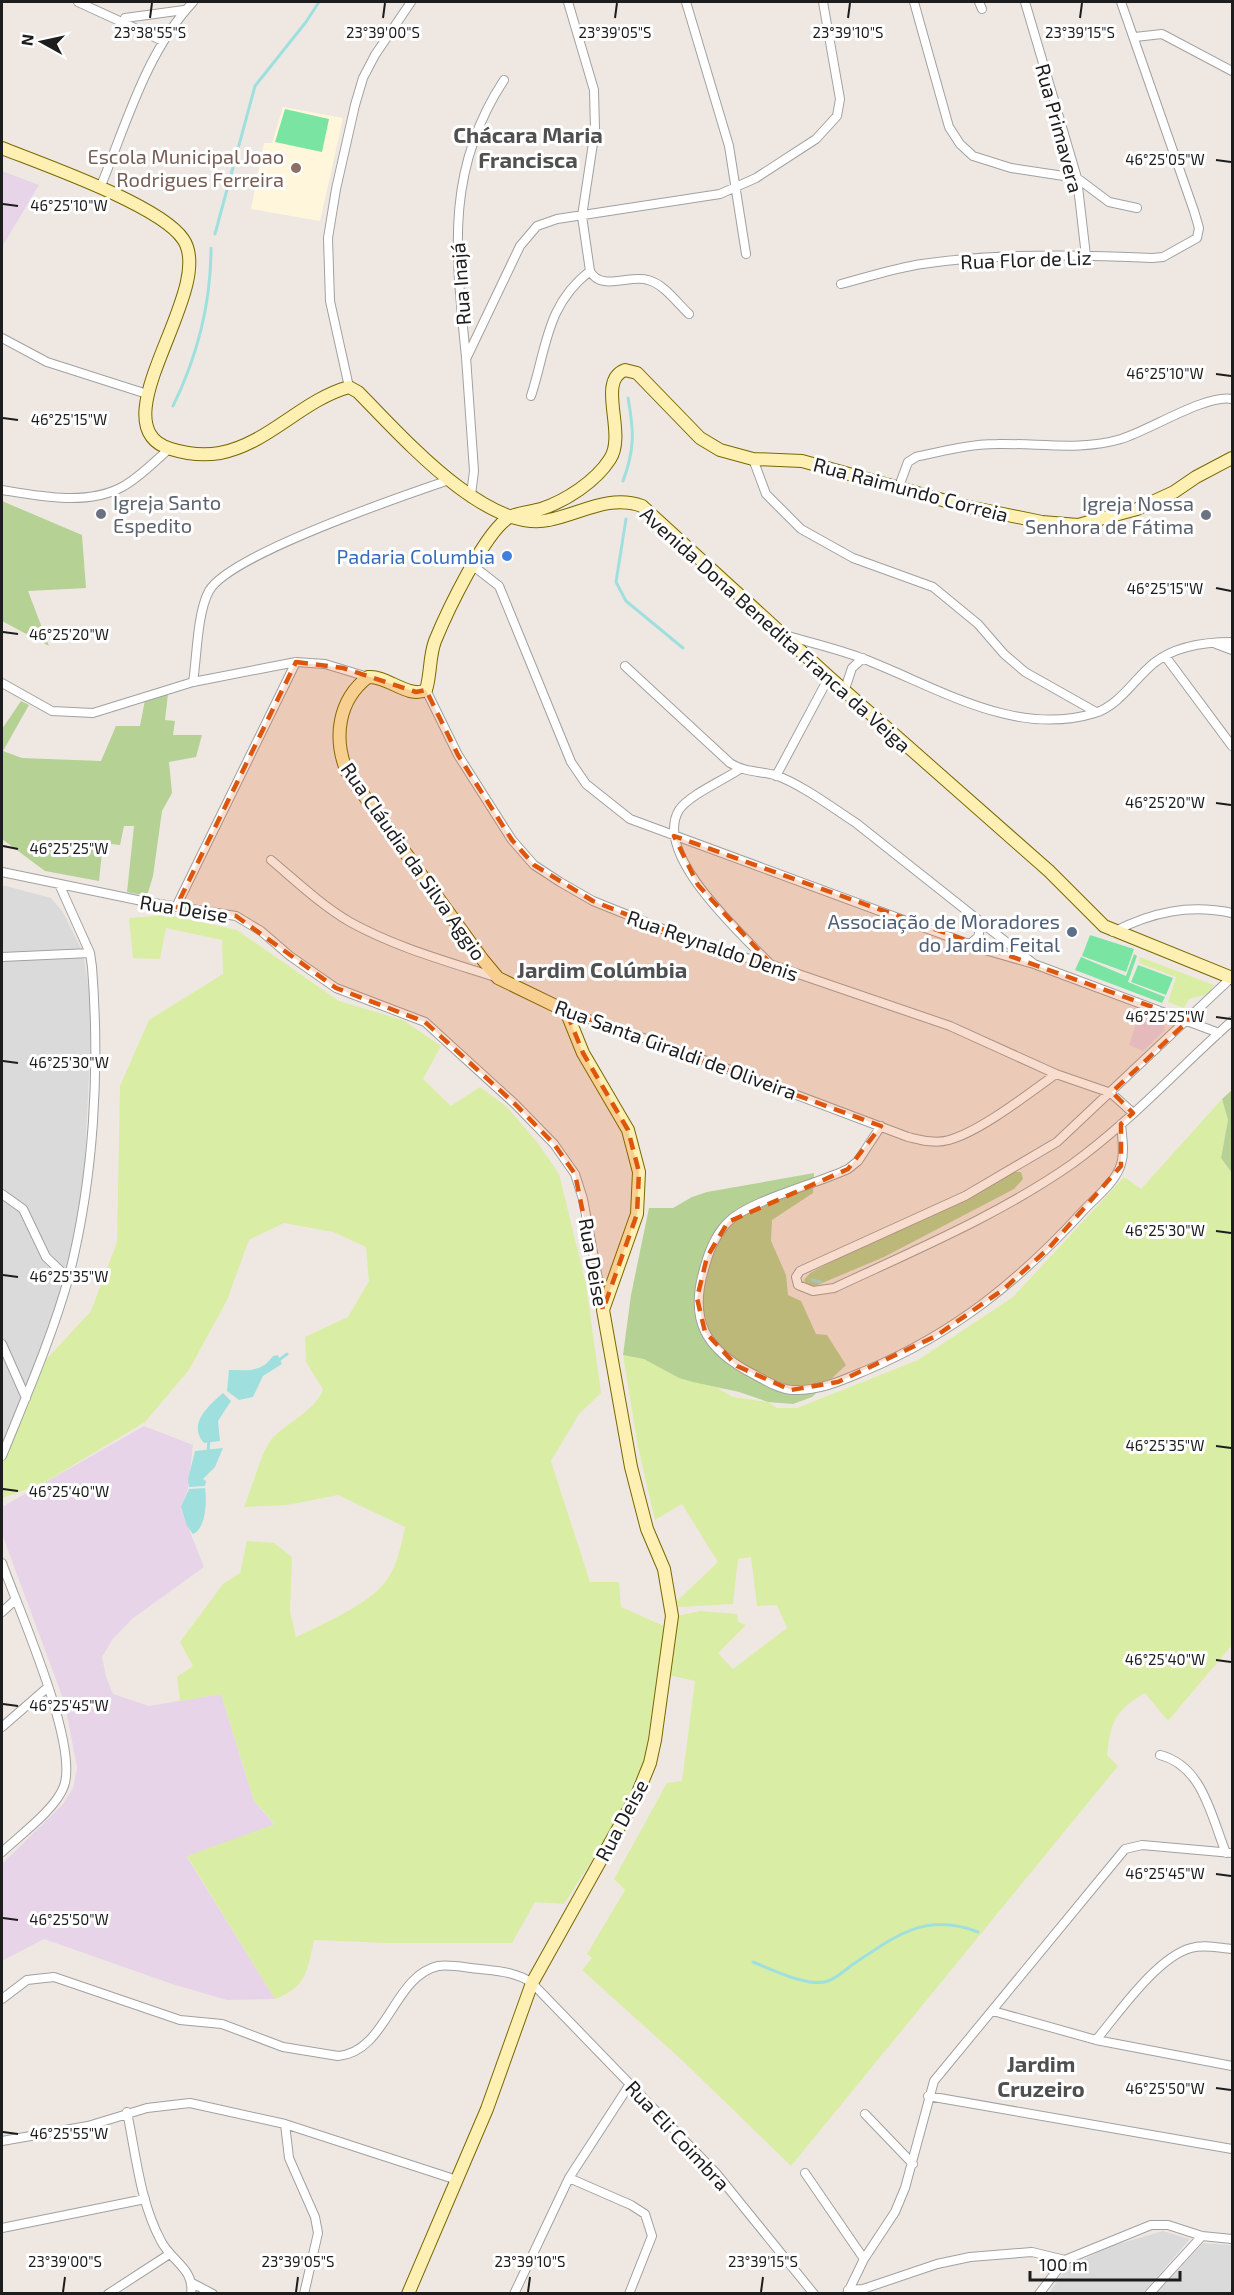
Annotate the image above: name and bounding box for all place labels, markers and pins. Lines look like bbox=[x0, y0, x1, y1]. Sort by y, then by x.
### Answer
place label: Escola Municipal Joao Rodrigues Ferreira bbox=[87, 144, 284, 191]
marker: Escola Municipal Joao Rodrigues Ferreira bbox=[289, 161, 303, 175]
place label: Igreja Santo Espedito bbox=[113, 490, 221, 537]
place label: Igreja Nossa Senhora de Fátima bbox=[1025, 491, 1194, 538]
marker: Igreja Santo Espedito bbox=[94, 507, 108, 521]
marker: Igreja Nossa Senhora de Fátima bbox=[1199, 508, 1213, 522]
place label: Padaria Columbia bbox=[336, 544, 495, 568]
marker: Padaria Columbia bbox=[500, 549, 514, 563]
place label: Associação de Moradores do Jardim Feital bbox=[828, 909, 1060, 956]
marker: Associação de Moradores do Jardim Feital bbox=[1065, 925, 1079, 939]

